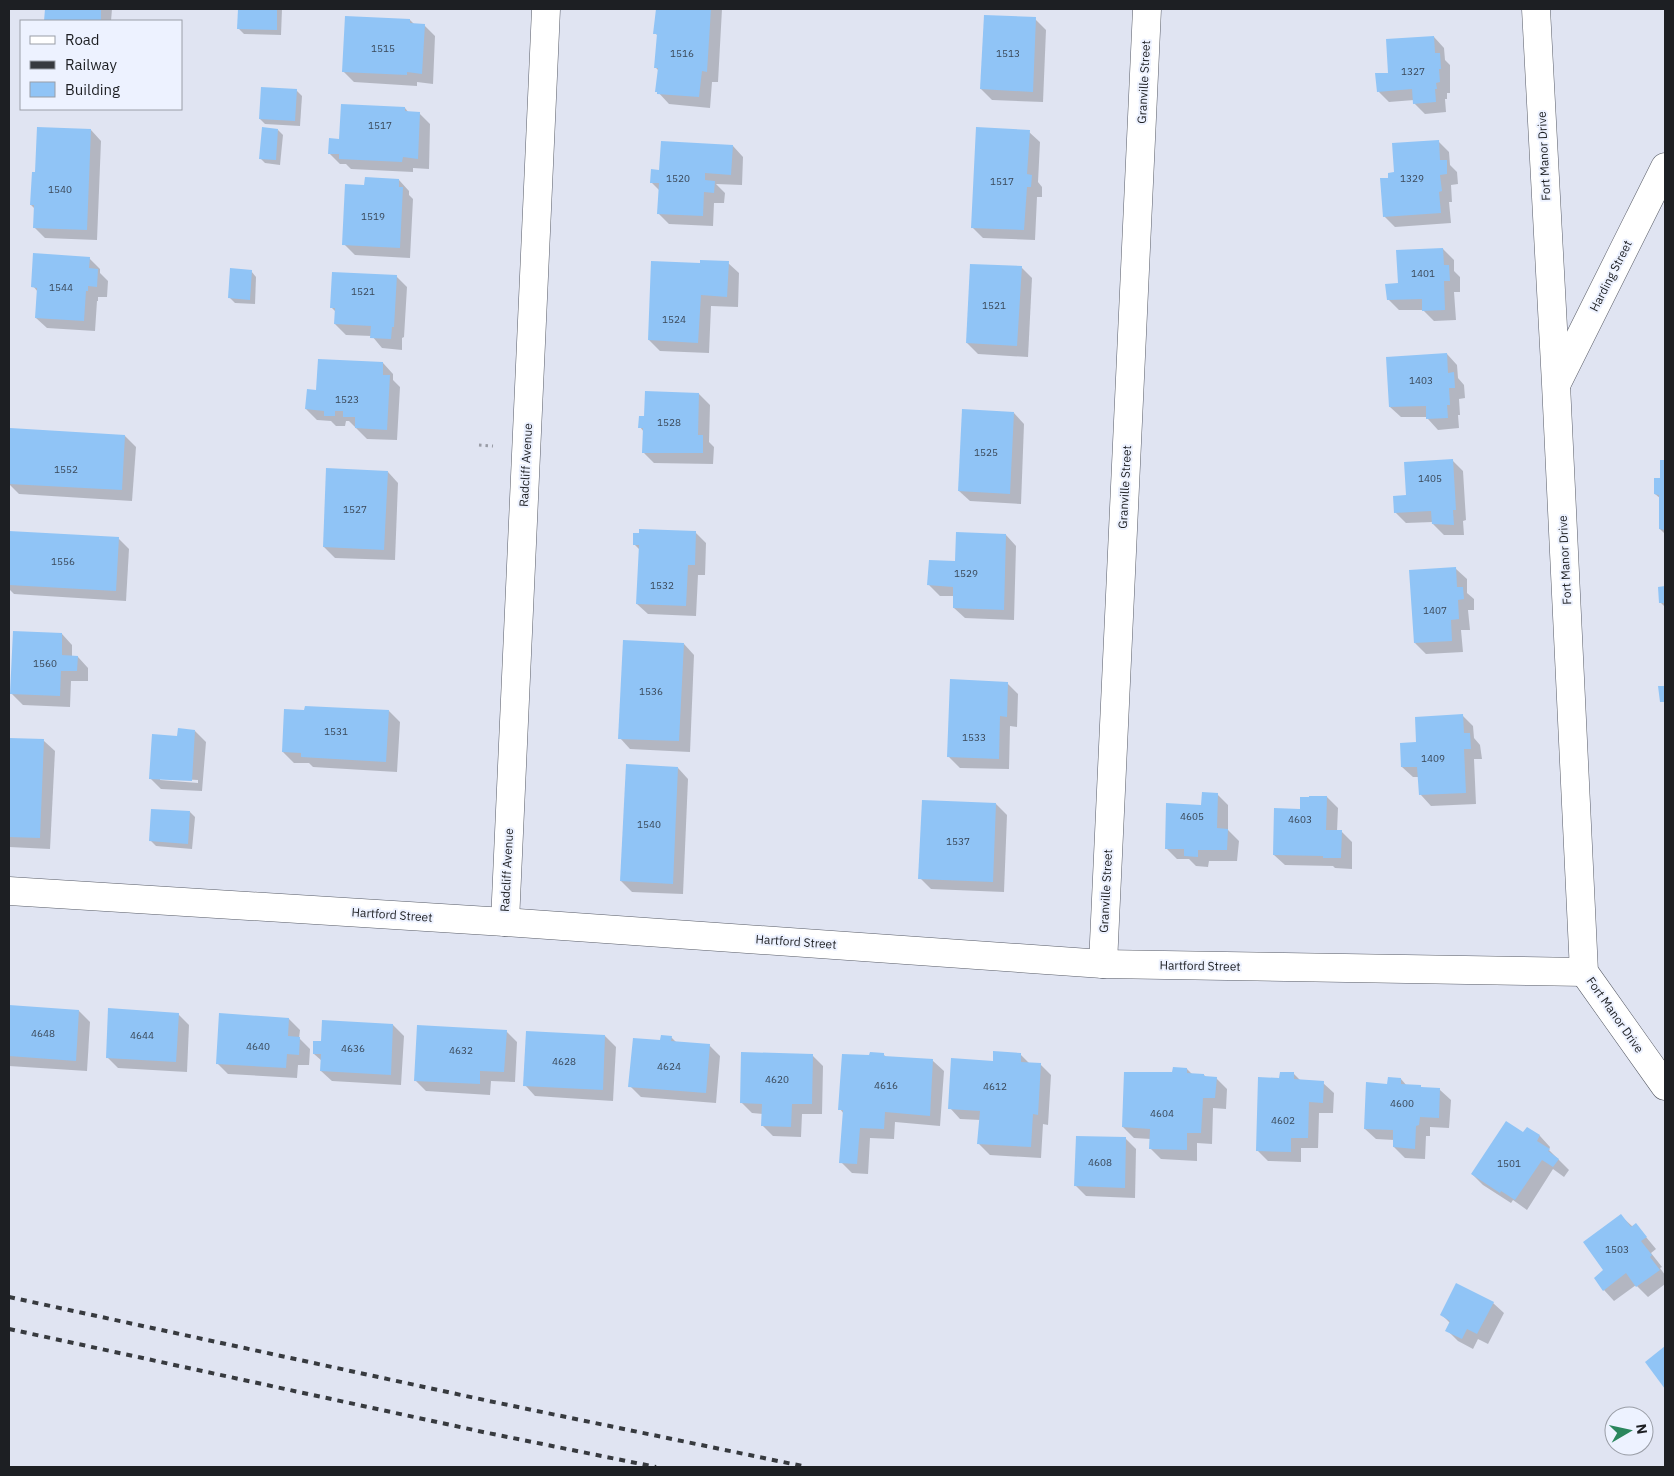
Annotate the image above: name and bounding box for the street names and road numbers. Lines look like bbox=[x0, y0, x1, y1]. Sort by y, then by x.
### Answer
street label: Granville Street bbox=[1134, 40, 1153, 124]
street label: Fort Manor Drive bbox=[1534, 111, 1553, 201]
street label: Harding Street bbox=[1586, 238, 1635, 314]
street label: Radcliff Avenue bbox=[516, 422, 535, 507]
street label: Granville Street bbox=[1115, 445, 1134, 529]
street label: Fort Manor Drive bbox=[1555, 515, 1574, 605]
street label: Radcliff Avenue bbox=[497, 827, 516, 912]
street label: Granville Street bbox=[1096, 849, 1115, 933]
street label: Hartford Street bbox=[351, 904, 433, 925]
street label: Hartford Street bbox=[755, 931, 837, 952]
street label: Hartford Street bbox=[1159, 957, 1241, 974]
street label: Fort Manor Drive bbox=[1584, 974, 1647, 1056]

